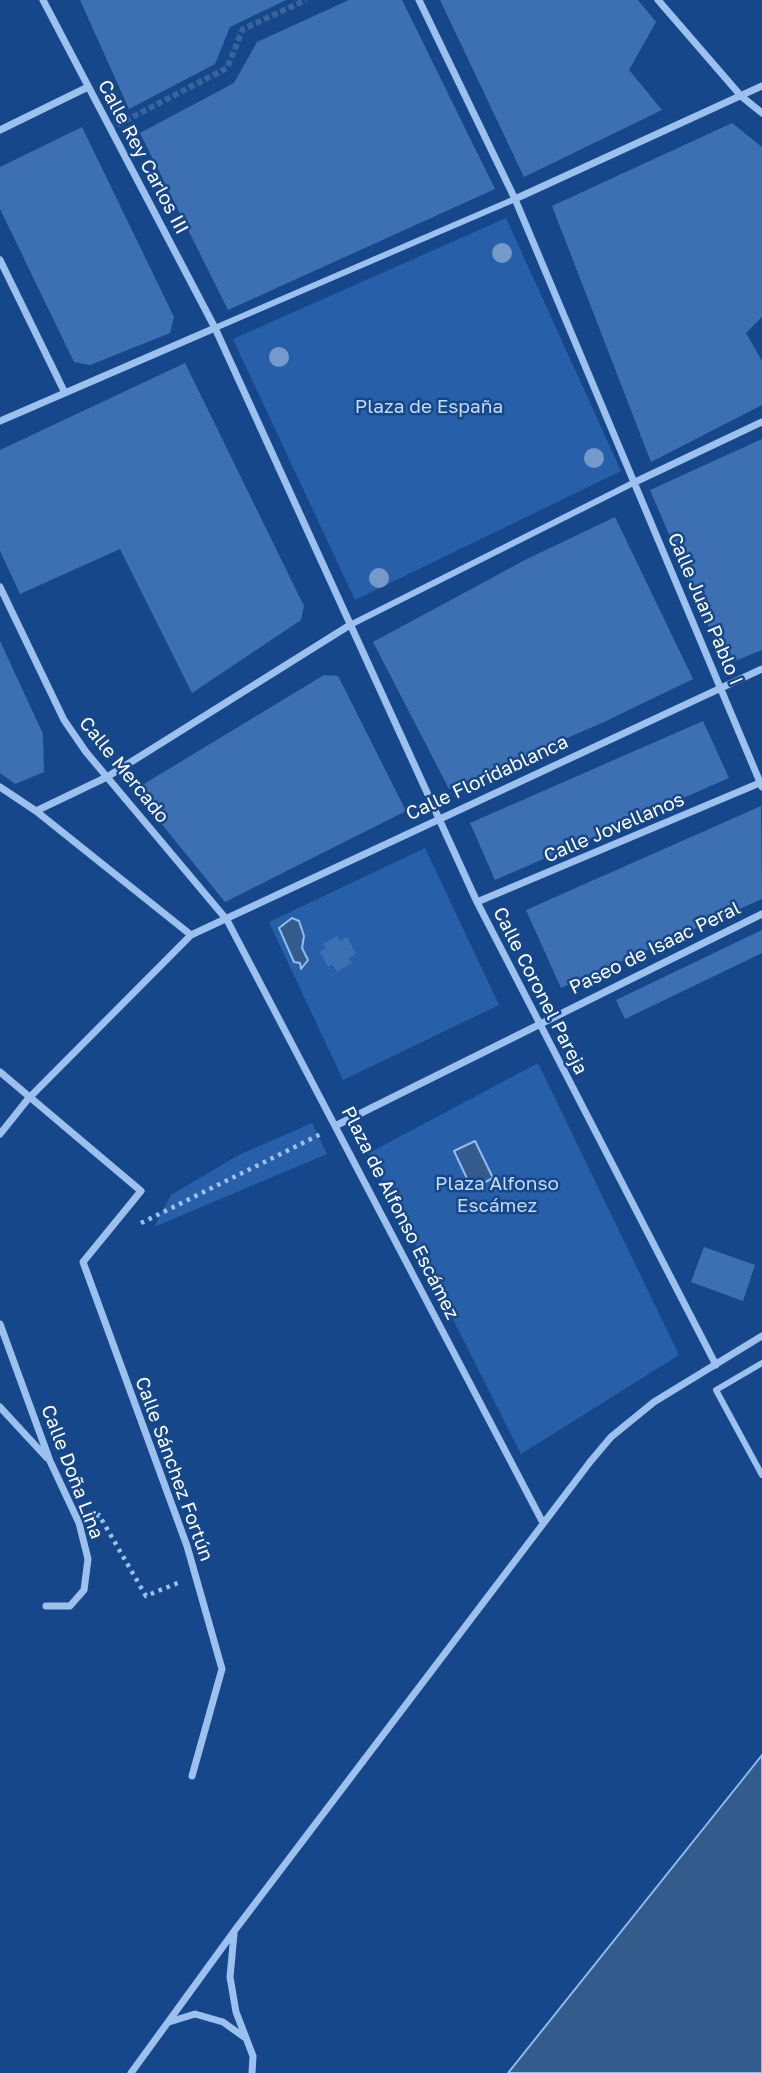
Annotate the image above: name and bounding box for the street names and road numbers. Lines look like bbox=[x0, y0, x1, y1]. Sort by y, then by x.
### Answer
street label: Calle Rey Carlos III bbox=[93, 76, 193, 238]
street label: Calle Juan Pablo I bbox=[663, 529, 747, 689]
street label: Calle Mercado bbox=[74, 712, 174, 828]
street label: Calle Floridablanca bbox=[402, 730, 572, 826]
street label: Calle Jovellanos bbox=[540, 788, 688, 868]
street label: Paseo de Isaac Peral bbox=[566, 897, 744, 999]
street label: Calle Coronel Pareja bbox=[488, 903, 592, 1079]
street label: Plaza de Alfonso Escámez bbox=[336, 1103, 464, 1323]
street label: Calle Sánchez Fortún bbox=[130, 1374, 218, 1564]
street label: Calle Doña Lina bbox=[36, 1402, 108, 1542]

